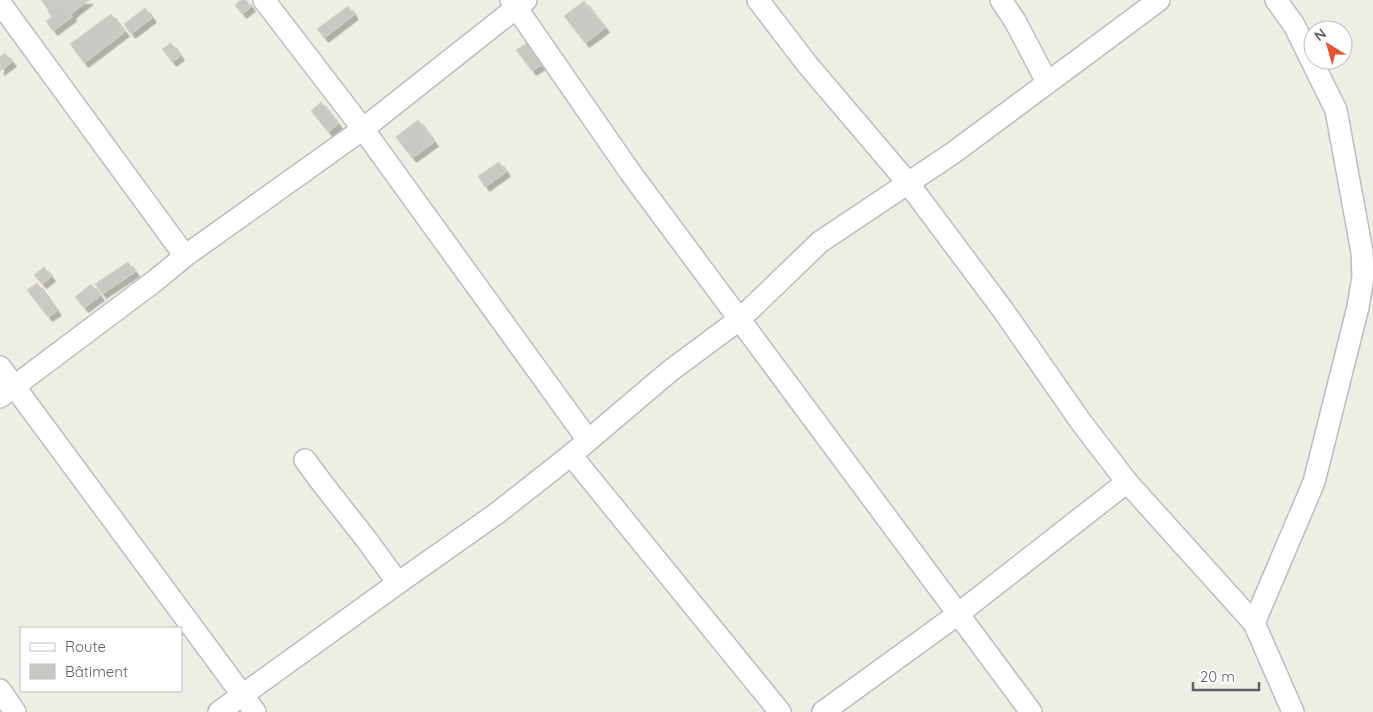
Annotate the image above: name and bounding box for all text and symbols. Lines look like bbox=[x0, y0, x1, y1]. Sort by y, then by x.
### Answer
north arrow bbox=[1303, 20, 1353, 70]
text: N bbox=[1311, 24, 1330, 45]
legend bbox=[20, 627, 182, 692]
text: Route bbox=[65, 637, 106, 656]
scale bar bbox=[1193, 660, 1259, 692]
text: Bâtiment bbox=[65, 662, 128, 681]
text: 20 m bbox=[1200, 667, 1235, 686]

